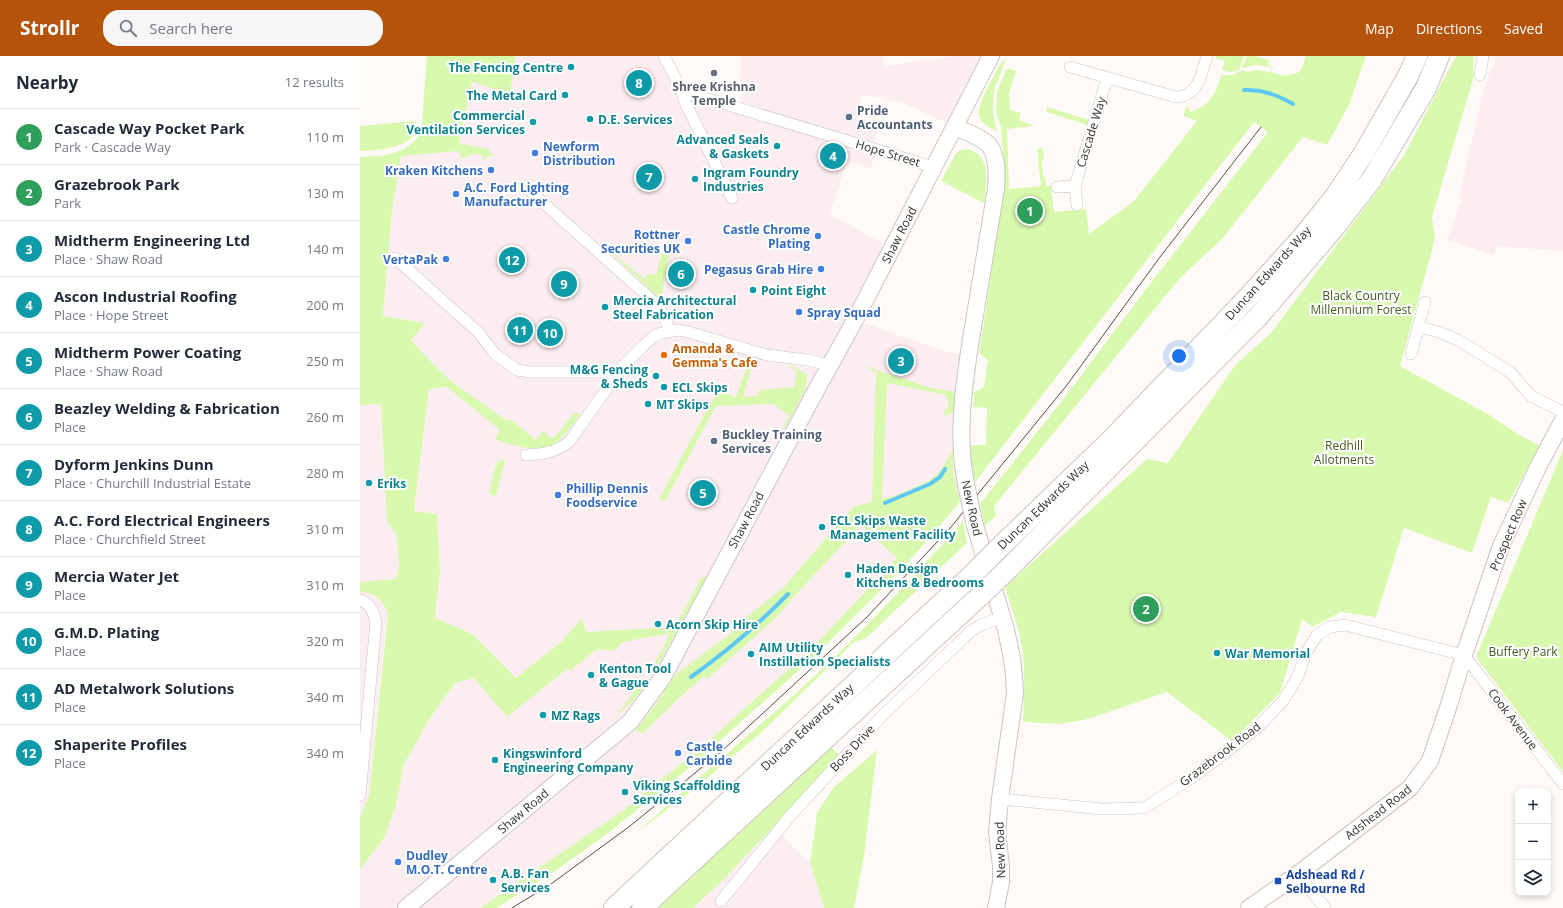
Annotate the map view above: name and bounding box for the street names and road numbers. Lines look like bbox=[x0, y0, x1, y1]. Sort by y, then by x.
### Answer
street label: Cascade Way bbox=[1072, 94, 1110, 170]
street label: Hope Street bbox=[854, 135, 922, 171]
street label: Shaw Road bbox=[877, 204, 921, 266]
street label: Duncan Edwards Way bbox=[1221, 222, 1316, 324]
street label: Duncan Edwards Way bbox=[994, 456, 1093, 553]
street label: New Road bbox=[957, 478, 987, 538]
street label: Shaw Road bbox=[724, 489, 768, 551]
street label: Prospect Row bbox=[1485, 496, 1531, 573]
street label: Duncan Edwards Way bbox=[757, 679, 858, 775]
street label: Cook Avenue bbox=[1484, 685, 1542, 754]
street label: Grazebrook Road bbox=[1176, 718, 1264, 790]
street label: Boss Drive bbox=[826, 720, 878, 775]
street label: Adshead Road bbox=[1341, 781, 1415, 843]
street label: Shaw Road bbox=[494, 785, 552, 837]
street label: New Road bbox=[991, 821, 1009, 879]

